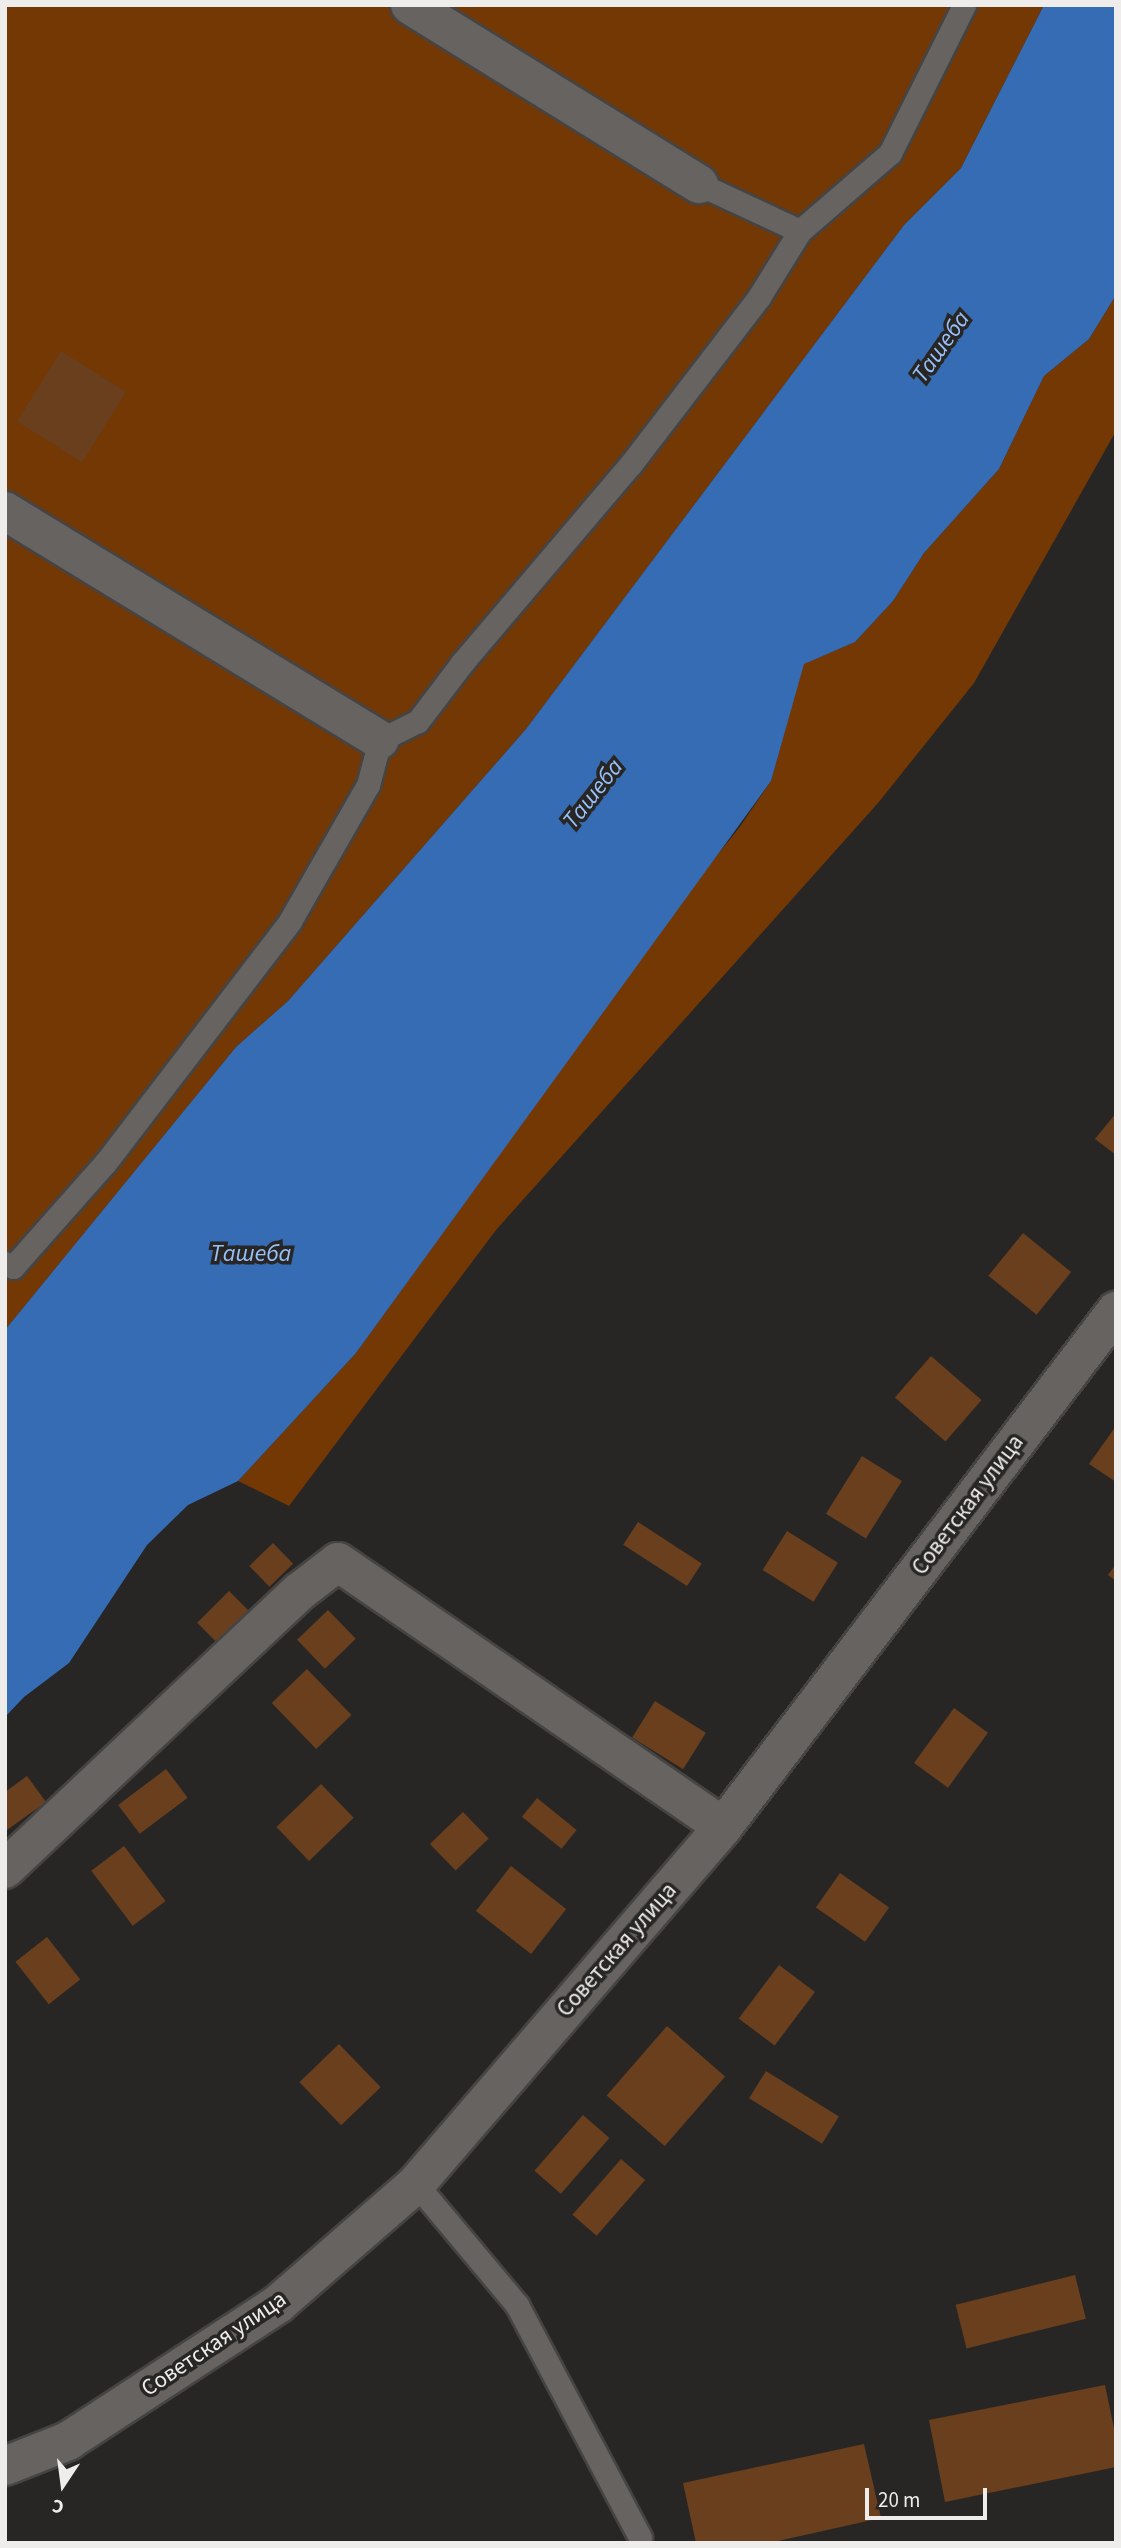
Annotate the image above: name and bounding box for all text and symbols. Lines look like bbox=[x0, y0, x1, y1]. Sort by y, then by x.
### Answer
water label: Ташеба bbox=[906, 306, 976, 388]
water label: Ташеба bbox=[557, 753, 629, 835]
water label: Ташеба bbox=[210, 1240, 292, 1268]
street label: Советская улица bbox=[906, 1429, 1030, 1581]
street label: Советская улица bbox=[551, 1877, 683, 2023]
street label: Советская улица bbox=[136, 2285, 292, 2403]
north arrow bbox=[28, 2450, 98, 2520]
scale bar bbox=[869, 2474, 992, 2518]
text: 20 m bbox=[878, 2485, 920, 2515]
text: С bbox=[50, 2492, 67, 2520]

